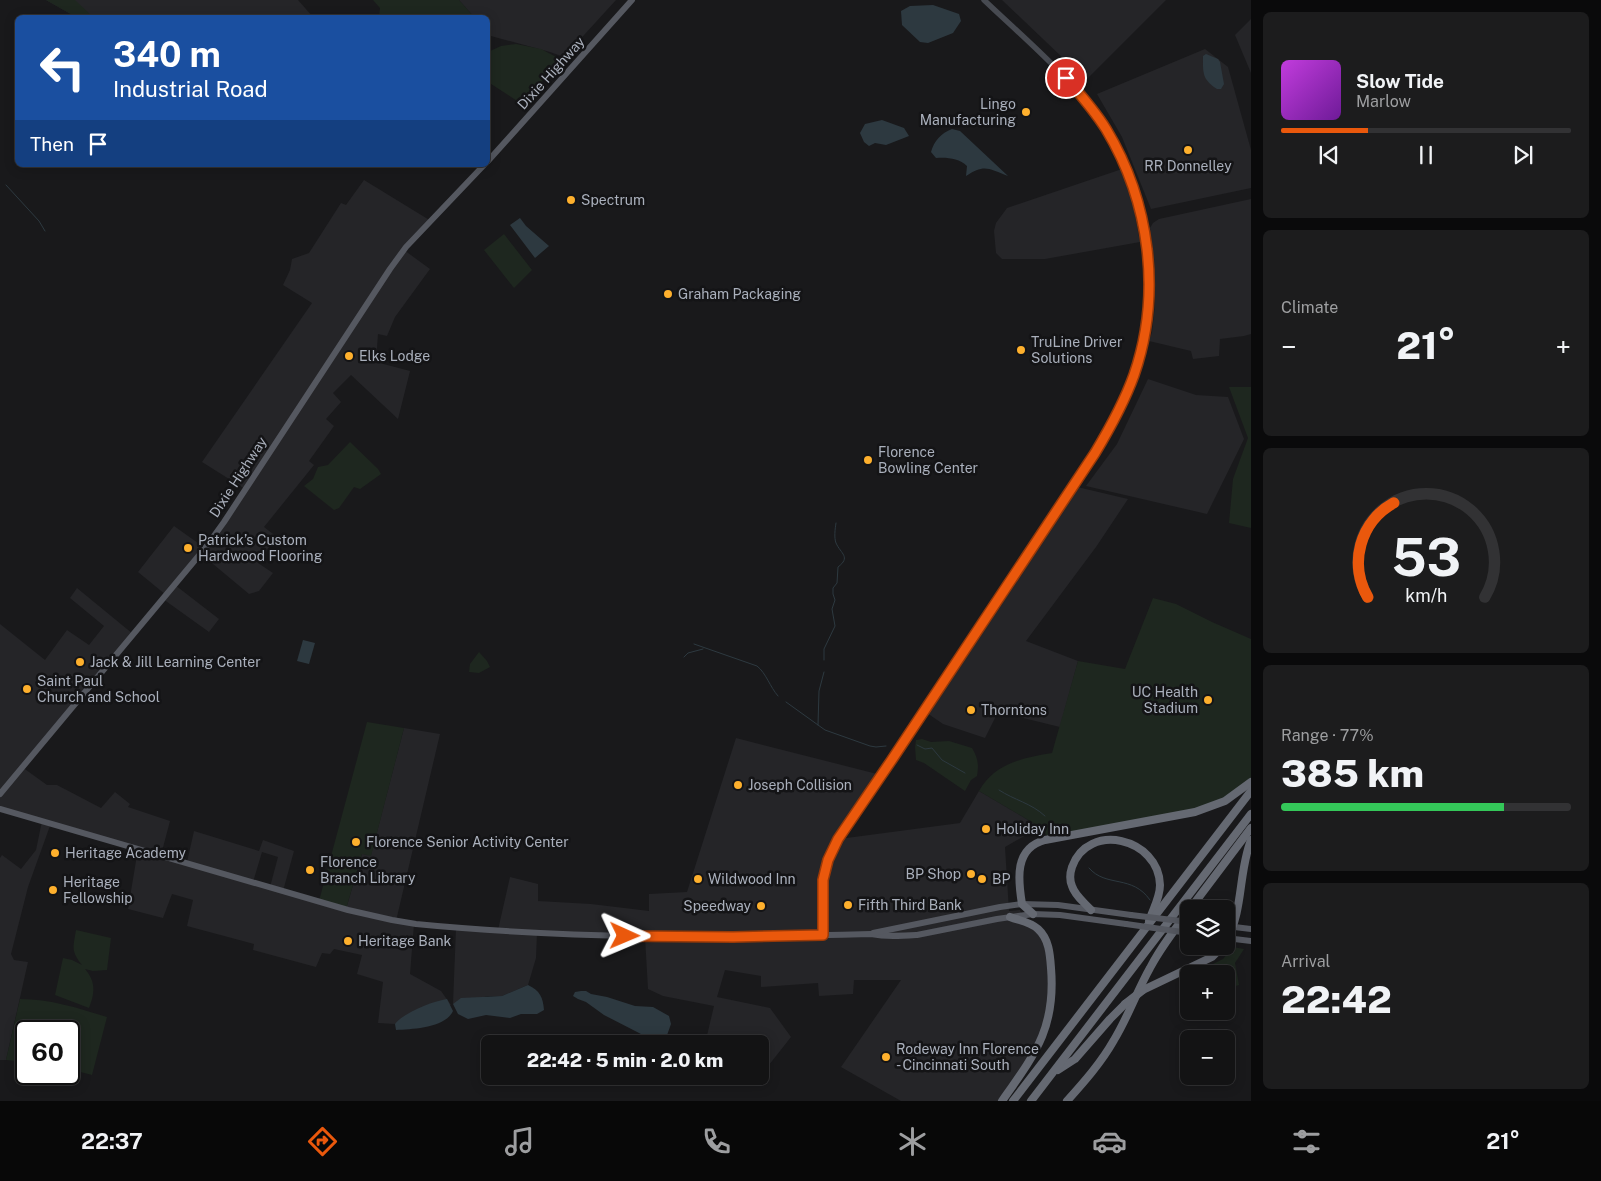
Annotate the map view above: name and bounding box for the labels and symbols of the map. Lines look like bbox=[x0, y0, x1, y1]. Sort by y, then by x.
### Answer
street label: Dixie Highway bbox=[514, 33, 588, 113]
pin bbox=[1045, 57, 1087, 99]
place label: Lingo Manufacturing bbox=[920, 96, 1016, 128]
marker: Lingo Manufacturing bbox=[1020, 106, 1032, 118]
marker: RR Donnelley bbox=[1182, 144, 1194, 156]
place label: RR Donnelley bbox=[1144, 158, 1232, 174]
place label: Spectrum bbox=[581, 192, 645, 208]
marker: Spectrum bbox=[565, 194, 577, 206]
place label: Graham Packaging bbox=[678, 286, 801, 302]
marker: Graham Packaging bbox=[662, 288, 674, 300]
place label: TruLine Driver Solutions bbox=[1031, 334, 1122, 366]
marker: TruLine Driver Solutions bbox=[1015, 344, 1027, 356]
place label: Elks Lodge bbox=[359, 348, 430, 364]
marker: Elks Lodge bbox=[343, 350, 355, 362]
street label: Dixie Highway bbox=[206, 434, 270, 520]
place label: Florence Bowling Center bbox=[878, 444, 978, 476]
marker: Florence Bowling Center bbox=[862, 454, 874, 466]
place label: Patrick’s Custom Hardwood Flooring bbox=[198, 532, 323, 564]
marker: Patrick’s Custom Hardwood Flooring bbox=[182, 542, 194, 554]
place label: Jack & Jill Learning Center bbox=[90, 654, 261, 670]
marker: Jack & Jill Learning Center bbox=[74, 656, 86, 668]
place label: Saint Paul Church and School bbox=[37, 673, 160, 705]
marker: Saint Paul Church and School bbox=[21, 683, 33, 695]
place label: UC Health Stadium bbox=[1132, 684, 1198, 716]
marker: UC Health Stadium bbox=[1202, 694, 1214, 706]
place label: Thorntons bbox=[981, 702, 1047, 718]
marker: Thorntons bbox=[965, 704, 977, 716]
place label: Joseph Collision bbox=[748, 777, 852, 793]
marker: Joseph Collision bbox=[732, 779, 744, 791]
place label: Holiday Inn bbox=[996, 821, 1069, 837]
marker: Holiday Inn bbox=[980, 823, 992, 835]
place label: Florence Senior Activity Center bbox=[366, 834, 569, 850]
marker: Florence Senior Activity Center bbox=[350, 836, 362, 848]
place label: Heritage Academy bbox=[65, 845, 187, 861]
marker: Heritage Academy bbox=[49, 847, 61, 859]
place label: Florence Branch Library bbox=[320, 854, 416, 886]
marker: Florence Branch Library bbox=[304, 864, 316, 876]
place label: BP Shop bbox=[905, 866, 961, 882]
marker: BP Shop bbox=[965, 868, 977, 880]
place label: Wildwood Inn bbox=[708, 871, 796, 887]
place label: BP bbox=[992, 871, 1010, 887]
marker: Wildwood Inn bbox=[692, 873, 704, 885]
marker: BP bbox=[976, 873, 988, 885]
place label: Heritage Fellowship bbox=[63, 874, 133, 906]
marker: Heritage Fellowship bbox=[47, 884, 59, 896]
place label: Fifth Third Bank bbox=[858, 897, 962, 913]
place label: Speedway bbox=[683, 898, 752, 914]
marker: Fifth Third Bank bbox=[842, 899, 854, 911]
marker: Speedway bbox=[755, 900, 767, 912]
position arrow bbox=[598, 909, 650, 961]
place label: Heritage Bank bbox=[358, 933, 452, 949]
marker: Heritage Bank bbox=[342, 935, 354, 947]
speed limit sign: 60 bbox=[15, 1020, 80, 1085]
place label: Rodeway Inn Florence - Cincinnati South bbox=[896, 1041, 1039, 1073]
marker: Rodeway Inn Florence - Cincinnati South bbox=[880, 1051, 892, 1063]

